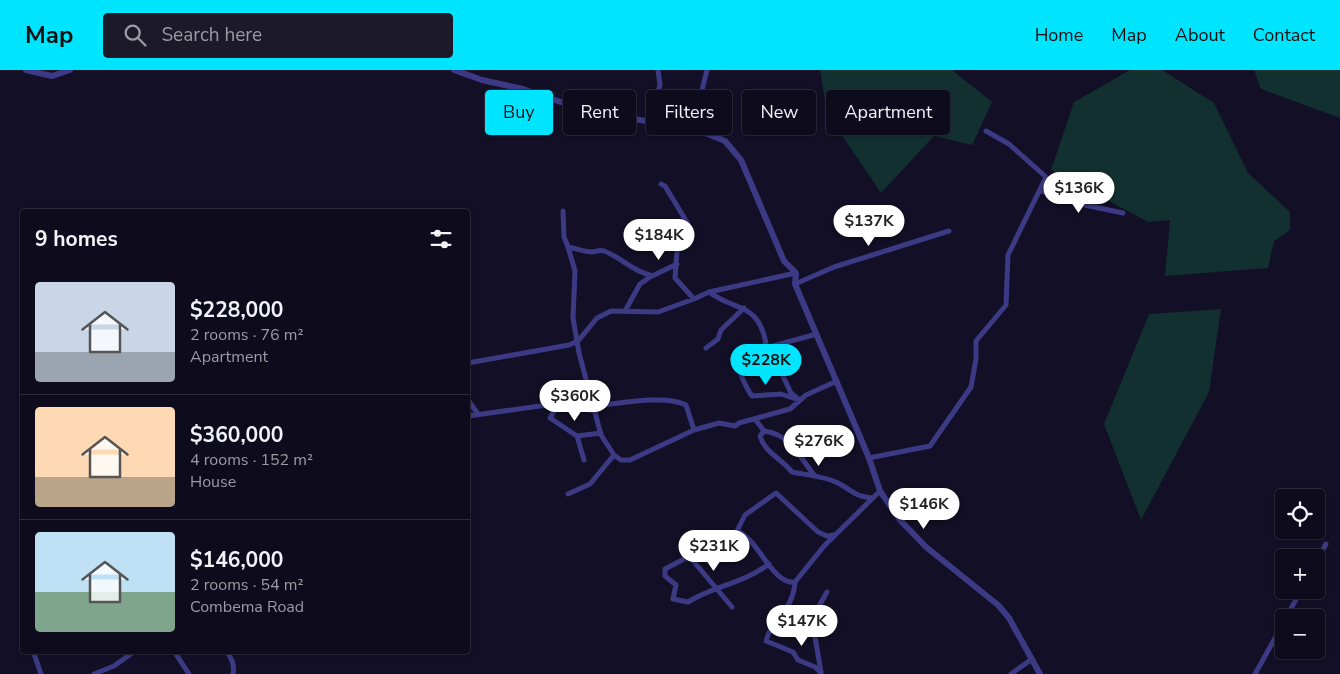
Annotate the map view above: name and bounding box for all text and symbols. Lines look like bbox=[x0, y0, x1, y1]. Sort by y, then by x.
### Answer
search box bbox=[103, 13, 453, 58]
text: Map bbox=[25, 19, 73, 51]
icon: search bbox=[121, 21, 149, 49]
text: Search here bbox=[161, 22, 262, 48]
text: Home bbox=[1035, 23, 1083, 47]
text: Map bbox=[1111, 23, 1147, 47]
text: About bbox=[1175, 23, 1225, 47]
text: Contact bbox=[1253, 23, 1315, 47]
chip: Buy bbox=[485, 90, 553, 135]
chip: Rent bbox=[563, 90, 636, 135]
chip: Filters bbox=[646, 90, 732, 135]
chip: New bbox=[742, 90, 816, 135]
chip: Apartment bbox=[826, 90, 950, 135]
pin: $136K bbox=[1044, 172, 1114, 214]
text: $136K bbox=[1054, 177, 1104, 199]
pin: $137K bbox=[834, 204, 904, 247]
text: $137K bbox=[844, 210, 894, 232]
pin: $184K bbox=[624, 218, 694, 261]
text: $184K bbox=[634, 224, 684, 246]
text: 9 homes bbox=[35, 225, 118, 253]
icon: filters bbox=[427, 225, 455, 253]
text: $228,000 bbox=[190, 296, 283, 324]
icon: home bbox=[75, 302, 135, 362]
text: 2 rooms · 76 m² bbox=[190, 324, 303, 346]
pin: $228K bbox=[731, 344, 801, 386]
text: Apartment bbox=[190, 346, 268, 368]
text: $228K bbox=[741, 349, 791, 371]
pin: $360K bbox=[540, 380, 610, 422]
text: $360K bbox=[550, 385, 600, 407]
text: $360,000 bbox=[190, 421, 283, 449]
pin: $276K bbox=[784, 424, 854, 467]
icon: home bbox=[75, 427, 135, 487]
text: $276K bbox=[794, 430, 844, 452]
text: 4 rooms · 152 m² bbox=[190, 449, 313, 471]
text: House bbox=[190, 471, 236, 493]
pin: $146K bbox=[889, 488, 959, 530]
map controls bbox=[1275, 489, 1325, 659]
button: locate bbox=[1275, 489, 1325, 539]
text: $146K bbox=[899, 493, 949, 515]
pin: $231K bbox=[679, 530, 749, 572]
text: $231K bbox=[689, 535, 739, 557]
text: $146,000 bbox=[190, 546, 283, 574]
button: + bbox=[1275, 549, 1325, 599]
icon: home bbox=[75, 552, 135, 612]
text: 2 rooms · 54 m² bbox=[190, 574, 303, 596]
text: Combema Road bbox=[190, 596, 304, 618]
pin: $147K bbox=[767, 604, 837, 647]
button: − bbox=[1275, 609, 1325, 659]
text: $147K bbox=[777, 610, 827, 632]

